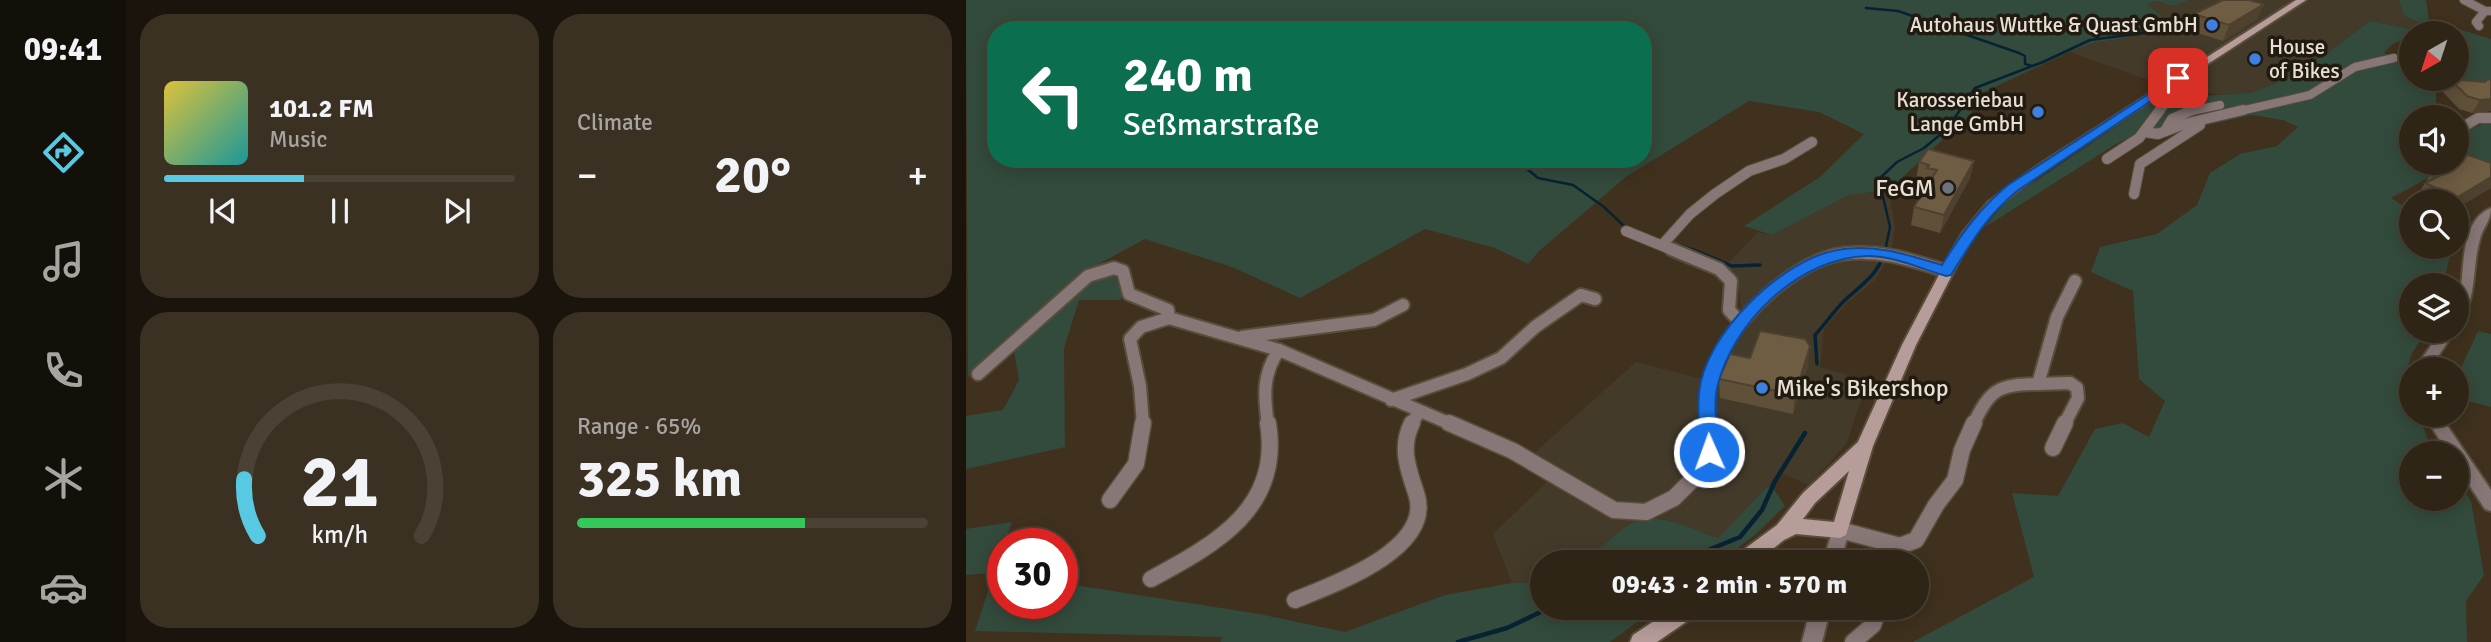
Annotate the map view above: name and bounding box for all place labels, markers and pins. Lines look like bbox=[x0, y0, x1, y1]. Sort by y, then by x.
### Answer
place label: Autohaus Wuttke & Quast GmbH bbox=[1910, 12, 2198, 38]
marker: Autohaus Wuttke & Quast GmbH bbox=[2204, 17, 2220, 33]
place label: House of Bikes bbox=[2269, 34, 2340, 84]
pin bbox=[2148, 48, 2208, 108]
marker: House of Bikes bbox=[2247, 51, 2263, 67]
place label: Karosseriebau Lange GmbH bbox=[1896, 87, 2024, 137]
marker: Karosseriebau Lange GmbH bbox=[2030, 104, 2046, 120]
place label: FeGM bbox=[1875, 173, 1934, 203]
marker: FeGM bbox=[1940, 180, 1956, 196]
place label: Mike's Bikershop bbox=[1776, 373, 1948, 403]
marker: Mike's Bikershop bbox=[1754, 380, 1770, 396]

